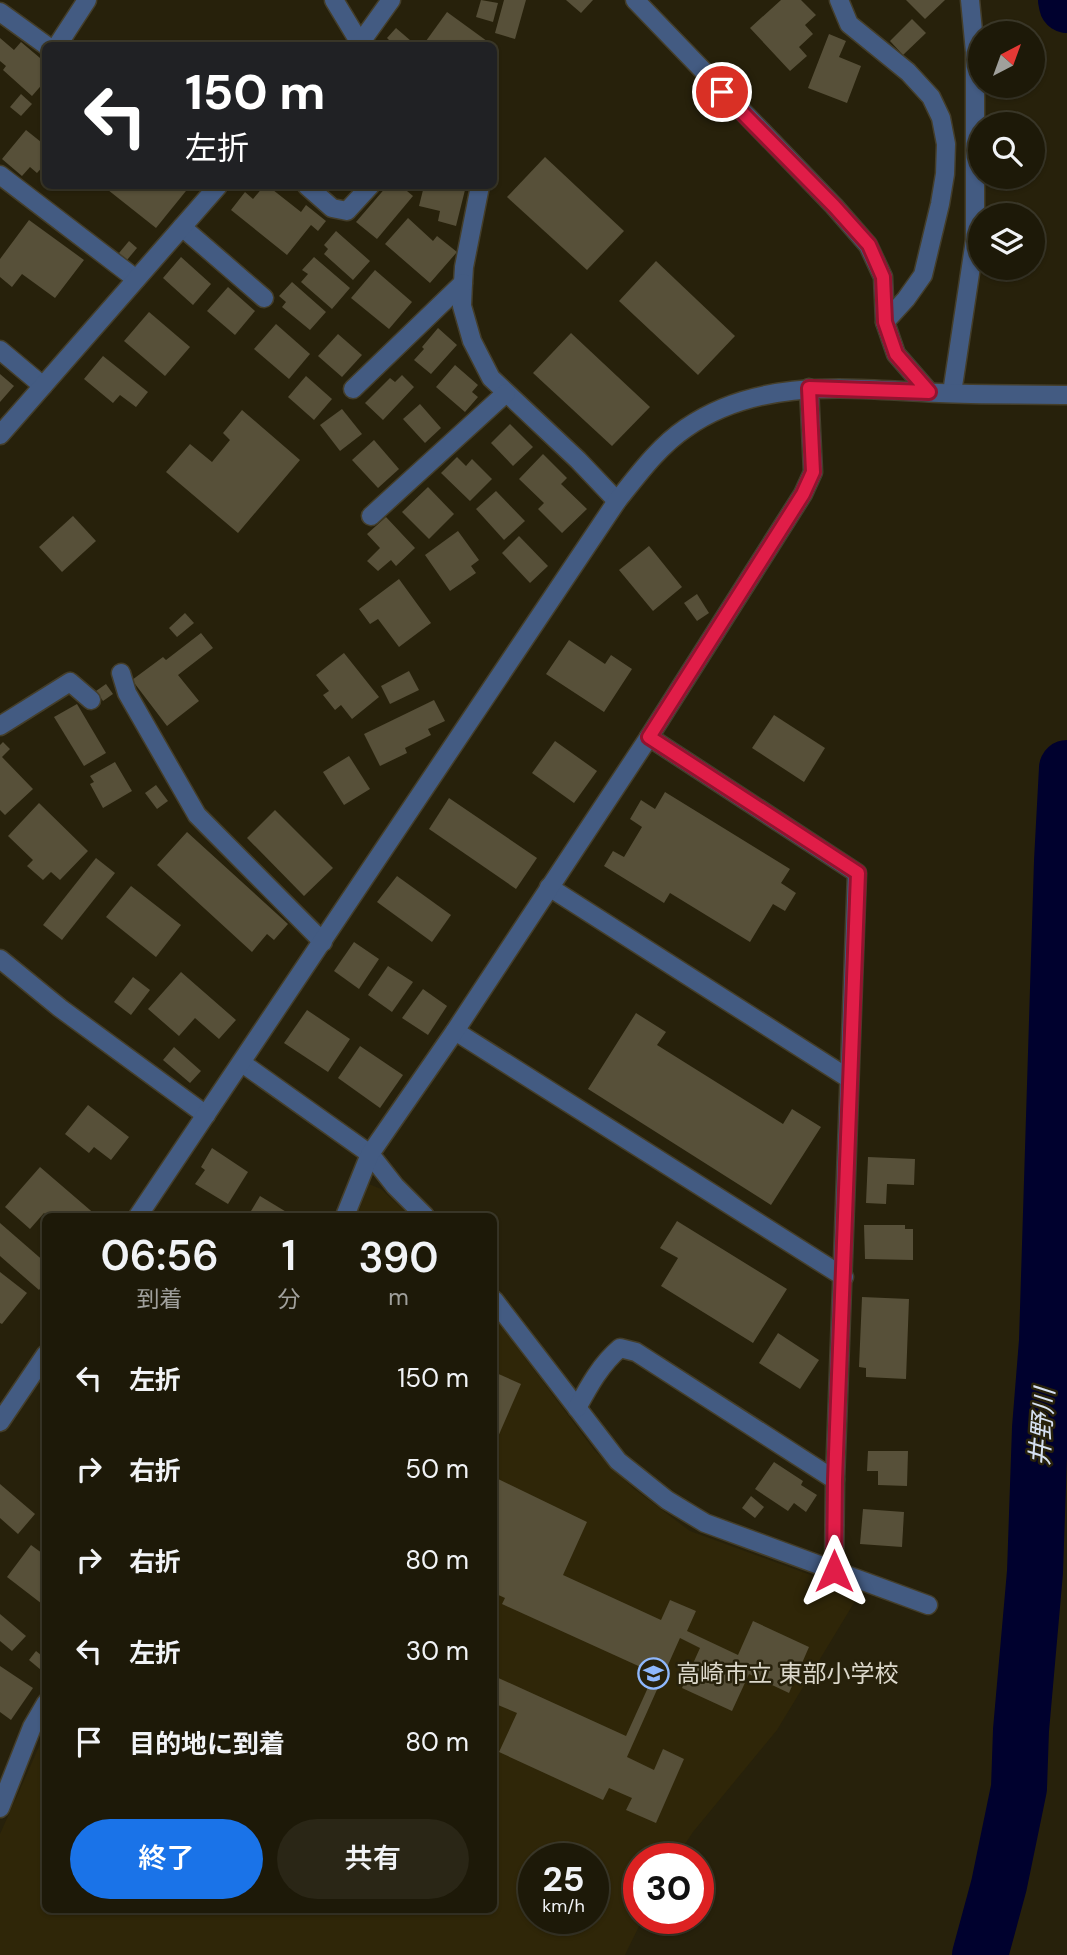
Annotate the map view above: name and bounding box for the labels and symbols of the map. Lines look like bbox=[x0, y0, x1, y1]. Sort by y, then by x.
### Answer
north arrow bbox=[968, 21, 1045, 98]
pin bbox=[692, 62, 752, 122]
water label: 井野川 bbox=[1022, 1384, 1062, 1467]
position arrow bbox=[797, 1534, 871, 1608]
school or university icon: 高崎市立 東部小学校 bbox=[636, 1657, 670, 1691]
place label: 高崎市立 東部小学校 bbox=[676, 1658, 898, 1689]
speed limit sign: 30 bbox=[623, 1843, 714, 1934]

